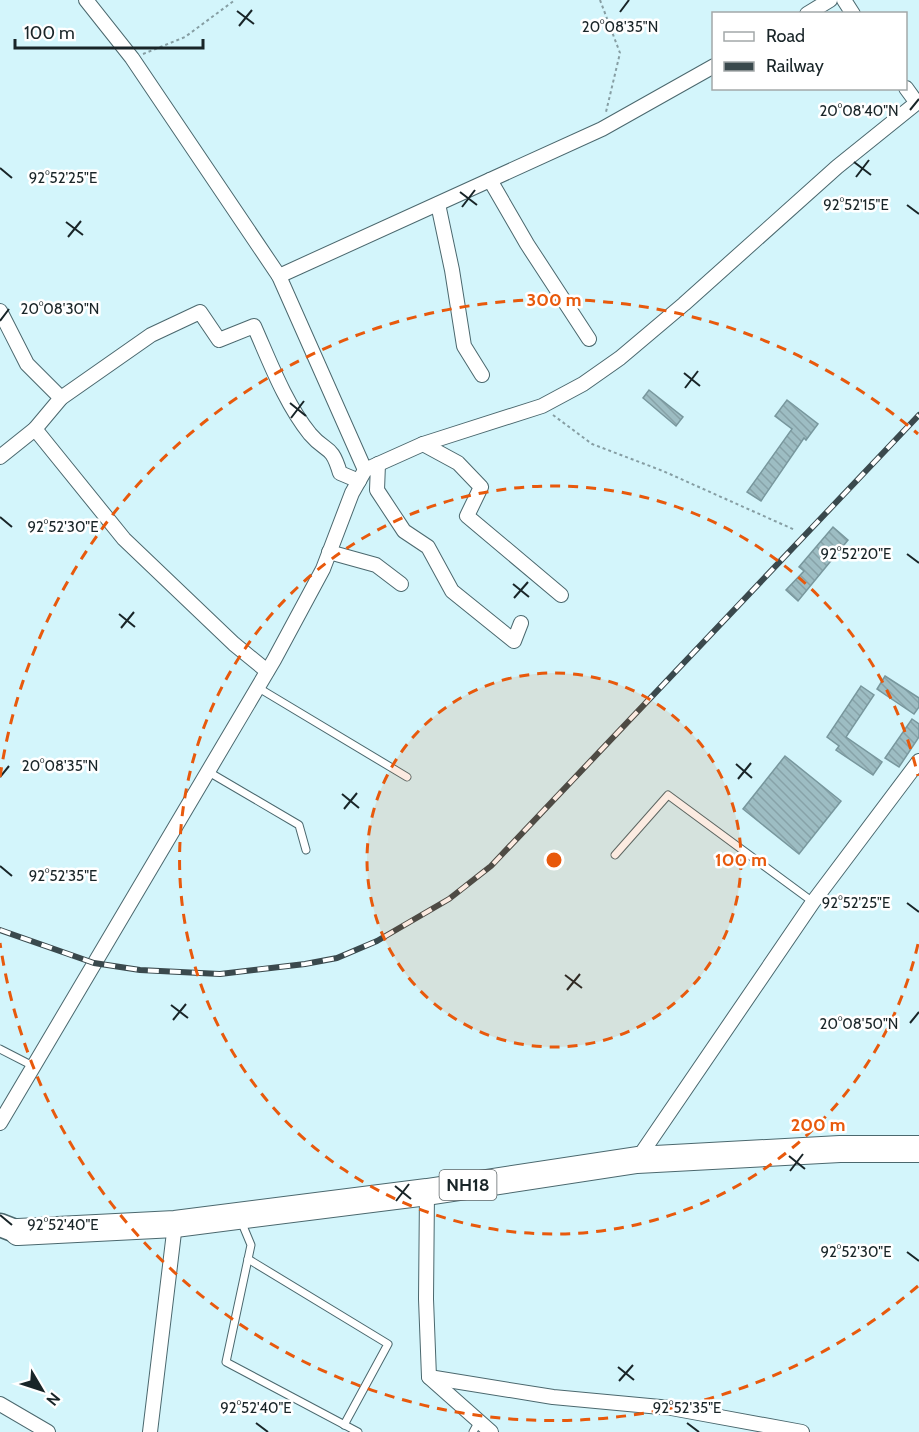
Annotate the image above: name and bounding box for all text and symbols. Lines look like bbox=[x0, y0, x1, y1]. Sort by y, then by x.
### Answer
scale bar bbox=[15, 12, 202, 50]
legend bbox=[712, 12, 907, 90]
text: 20°08'35"N bbox=[582, 18, 658, 36]
text: 100 m bbox=[24, 22, 75, 44]
text: Road bbox=[766, 25, 805, 47]
text: Railway bbox=[766, 55, 824, 77]
text: 20°08'40"N bbox=[819, 102, 899, 120]
text: 92°52'25"E bbox=[29, 169, 97, 187]
text: 92°52'15"E bbox=[823, 196, 889, 214]
text: 300 m bbox=[527, 289, 581, 311]
text: 20°08'30"N bbox=[21, 300, 99, 318]
text: 92°52'30"E bbox=[27, 518, 99, 536]
text: 92°52'20"E bbox=[821, 545, 891, 563]
text: 20°08'35"N bbox=[22, 757, 98, 775]
text: 100 m bbox=[715, 849, 767, 871]
centre of rings bbox=[544, 850, 564, 870]
text: 92°52'35"E bbox=[29, 867, 97, 885]
text: 92°52'25"E bbox=[822, 894, 890, 912]
text: 20°08'50"N bbox=[820, 1015, 898, 1033]
text: 200 m bbox=[791, 1114, 845, 1136]
road number: NH18 bbox=[440, 1170, 496, 1200]
text: 92°52'40"E bbox=[27, 1216, 99, 1234]
text: 92°52'30"E bbox=[820, 1243, 892, 1261]
north arrow bbox=[12, 1360, 72, 1420]
text: N bbox=[42, 1389, 64, 1409]
text: 92°52'40"E bbox=[220, 1399, 292, 1417]
text: 92°52'35"E bbox=[653, 1399, 721, 1417]

